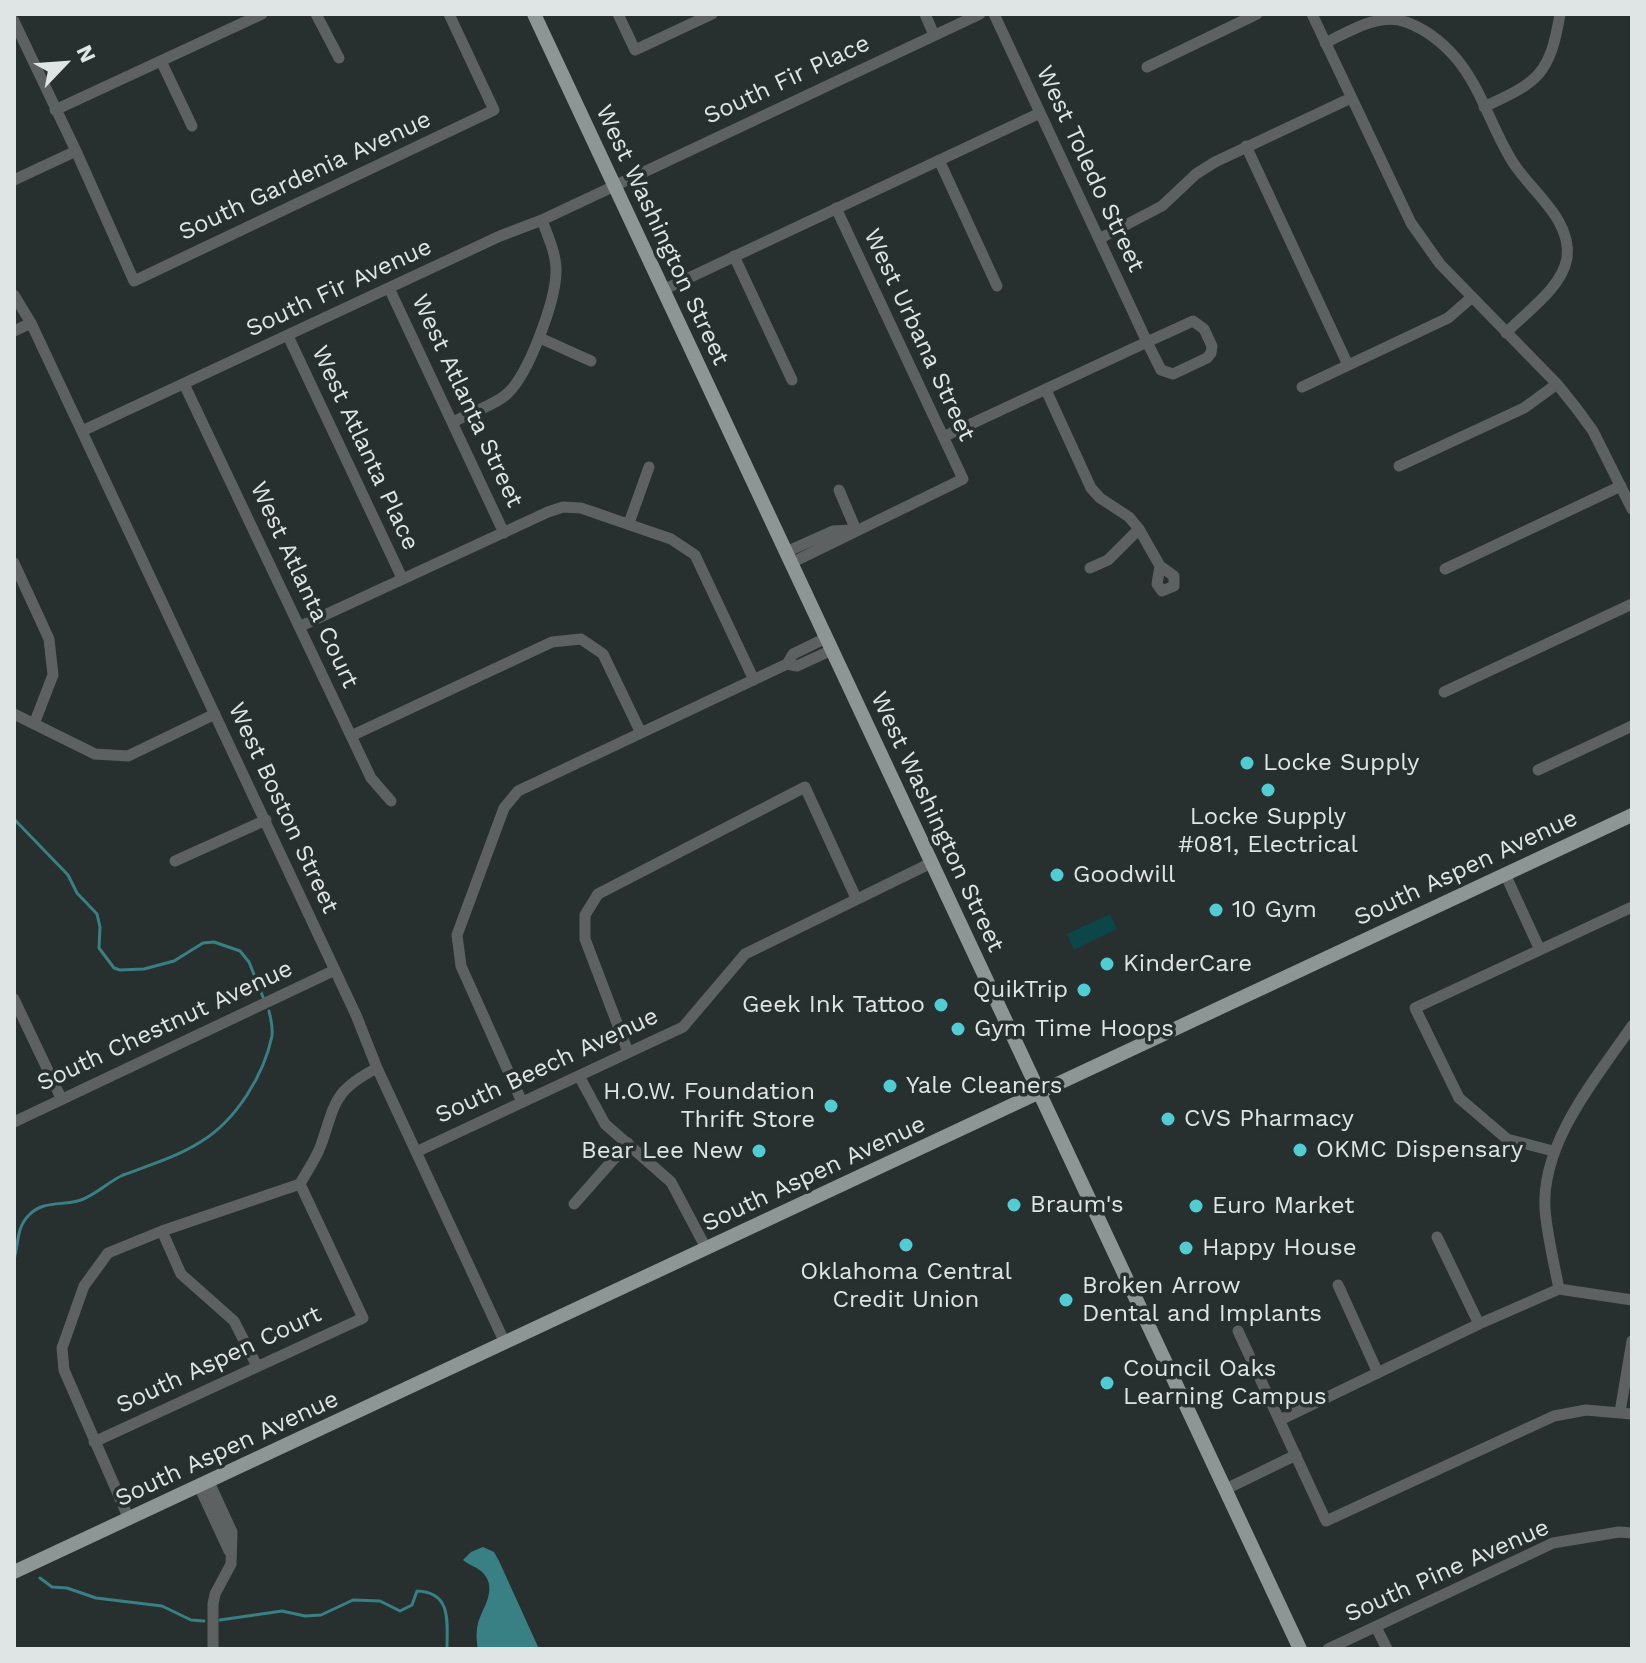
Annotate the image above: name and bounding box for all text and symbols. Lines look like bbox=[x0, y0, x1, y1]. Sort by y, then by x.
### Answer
north arrow bbox=[24, 24, 104, 104]
street label: South Fir Place bbox=[700, 29, 874, 131]
text: N bbox=[71, 41, 101, 66]
street label: West Toledo Street bbox=[1030, 61, 1150, 277]
street label: West Washington Street bbox=[589, 100, 735, 370]
street label: South Gardenia Avenue bbox=[174, 105, 436, 247]
street label: West Urbana Street bbox=[857, 224, 981, 446]
street label: South Fir Avenue bbox=[242, 232, 436, 344]
street label: West Atlanta Street bbox=[405, 290, 529, 512]
street label: West Atlanta Place bbox=[305, 341, 425, 555]
street label: West Atlanta Court bbox=[244, 477, 364, 693]
street label: West Washington Street bbox=[864, 687, 1010, 957]
street label: West Boston Street bbox=[221, 698, 345, 918]
place label: Locke Supply bbox=[1263, 749, 1419, 777]
marker: Locke Supply bbox=[1238, 754, 1256, 772]
marker: Locke Supply #081, Electrical bbox=[1259, 781, 1277, 799]
place label: Locke Supply #081, Electrical bbox=[1178, 803, 1358, 859]
street label: South Aspen Avenue bbox=[1350, 804, 1582, 932]
place label: Goodwill bbox=[1073, 861, 1175, 889]
marker: Goodwill bbox=[1048, 866, 1066, 884]
place label: 10 Gym bbox=[1232, 896, 1317, 924]
marker: 10 Gym bbox=[1207, 901, 1225, 919]
place label: KinderCare bbox=[1123, 950, 1252, 978]
street label: South Chestnut Avenue bbox=[33, 954, 297, 1098]
marker: KinderCare bbox=[1098, 955, 1116, 973]
place label: QuikTrip bbox=[973, 976, 1068, 1004]
marker: QuikTrip bbox=[1075, 981, 1093, 999]
place label: Geek Ink Tattoo bbox=[742, 991, 925, 1019]
marker: Geek Ink Tattoo bbox=[932, 996, 950, 1014]
street label: South Beech Avenue bbox=[431, 1002, 663, 1130]
place label: Gym Time Hoops bbox=[974, 1015, 1174, 1043]
marker: Gym Time Hoops bbox=[949, 1020, 967, 1038]
place label: Yale Cleaners bbox=[906, 1072, 1062, 1100]
marker: Yale Cleaners bbox=[881, 1077, 899, 1095]
place label: H.O.W. Foundation Thrift Store bbox=[603, 1078, 815, 1134]
marker: H.O.W. Foundation Thrift Store bbox=[822, 1097, 840, 1115]
place label: CVS Pharmacy bbox=[1184, 1105, 1354, 1133]
street label: South Aspen Avenue bbox=[698, 1110, 930, 1238]
marker: CVS Pharmacy bbox=[1159, 1110, 1177, 1128]
place label: OKMC Dispensary bbox=[1316, 1136, 1523, 1164]
place label: Bear Lee New bbox=[581, 1137, 743, 1165]
marker: OKMC Dispensary bbox=[1291, 1141, 1309, 1159]
marker: Bear Lee New bbox=[750, 1142, 768, 1160]
place label: Braum's bbox=[1030, 1191, 1124, 1219]
place label: Euro Market bbox=[1212, 1192, 1354, 1220]
marker: Braum's bbox=[1005, 1196, 1023, 1214]
marker: Euro Market bbox=[1187, 1197, 1205, 1215]
place label: Happy House bbox=[1202, 1234, 1356, 1262]
marker: Oklahoma Central Credit Union bbox=[897, 1236, 915, 1254]
marker: Happy House bbox=[1177, 1239, 1195, 1257]
place label: Oklahoma Central Credit Union bbox=[800, 1258, 1012, 1314]
place label: Broken Arrow Dental and Implants bbox=[1082, 1272, 1322, 1328]
marker: Broken Arrow Dental and Implants bbox=[1057, 1291, 1075, 1309]
street label: South Aspen Court bbox=[112, 1300, 326, 1420]
place label: Council Oaks Learning Campus bbox=[1123, 1355, 1327, 1411]
marker: Council Oaks Learning Campus bbox=[1098, 1374, 1116, 1392]
street label: South Aspen Avenue bbox=[111, 1385, 343, 1513]
street label: South Pine Avenue bbox=[1340, 1513, 1554, 1629]

